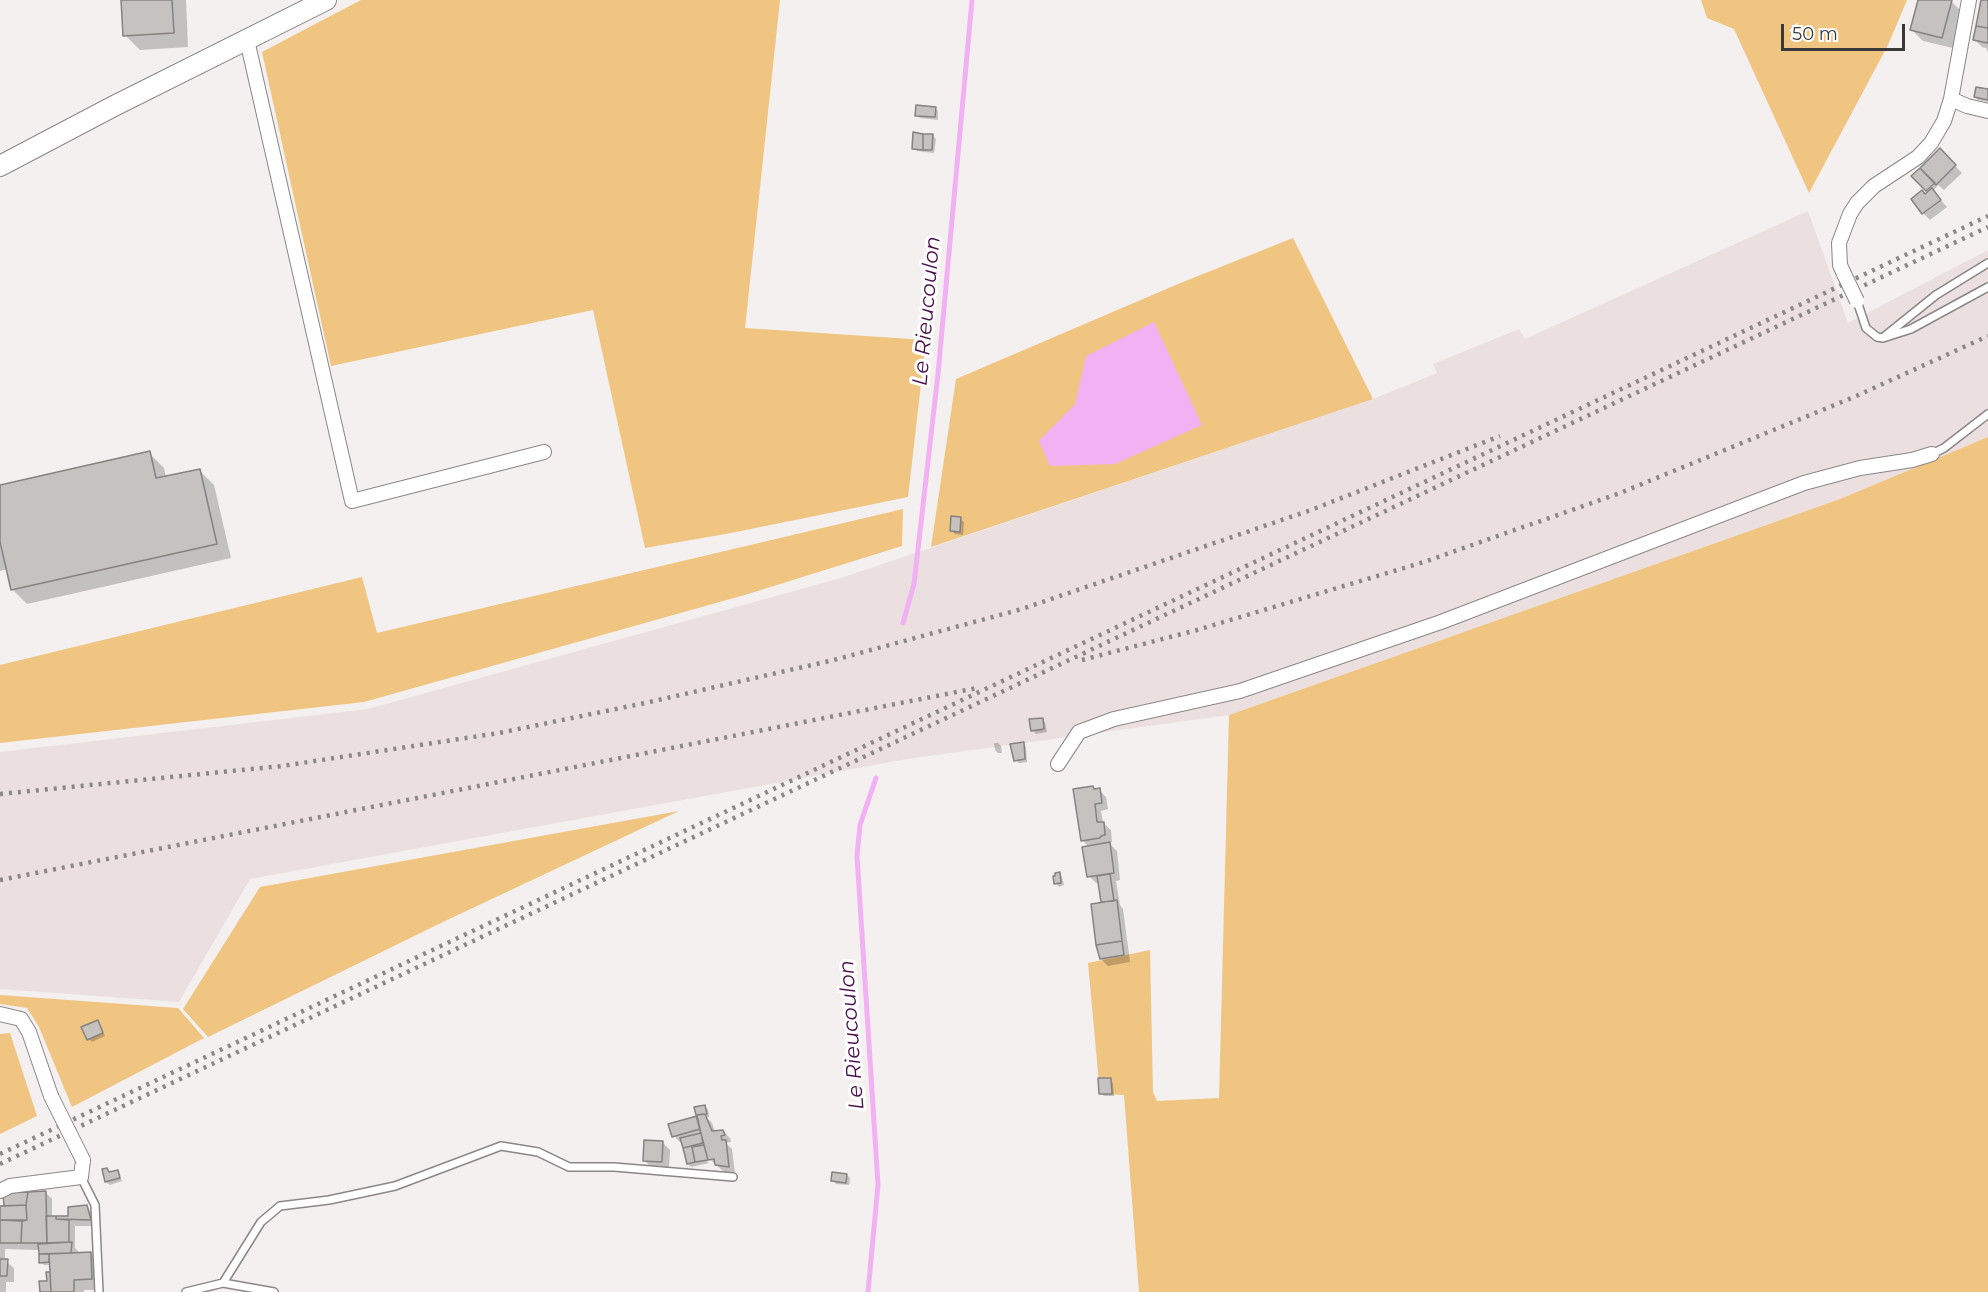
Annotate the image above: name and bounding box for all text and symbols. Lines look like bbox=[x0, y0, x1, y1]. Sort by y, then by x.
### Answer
scale bar bbox=[1784, 12, 1908, 50]
text: 50 m bbox=[1792, 23, 1838, 45]
water label: Le Rieucoulon bbox=[908, 235, 946, 387]
water label: Le Rieucoulon bbox=[834, 959, 870, 1111]

